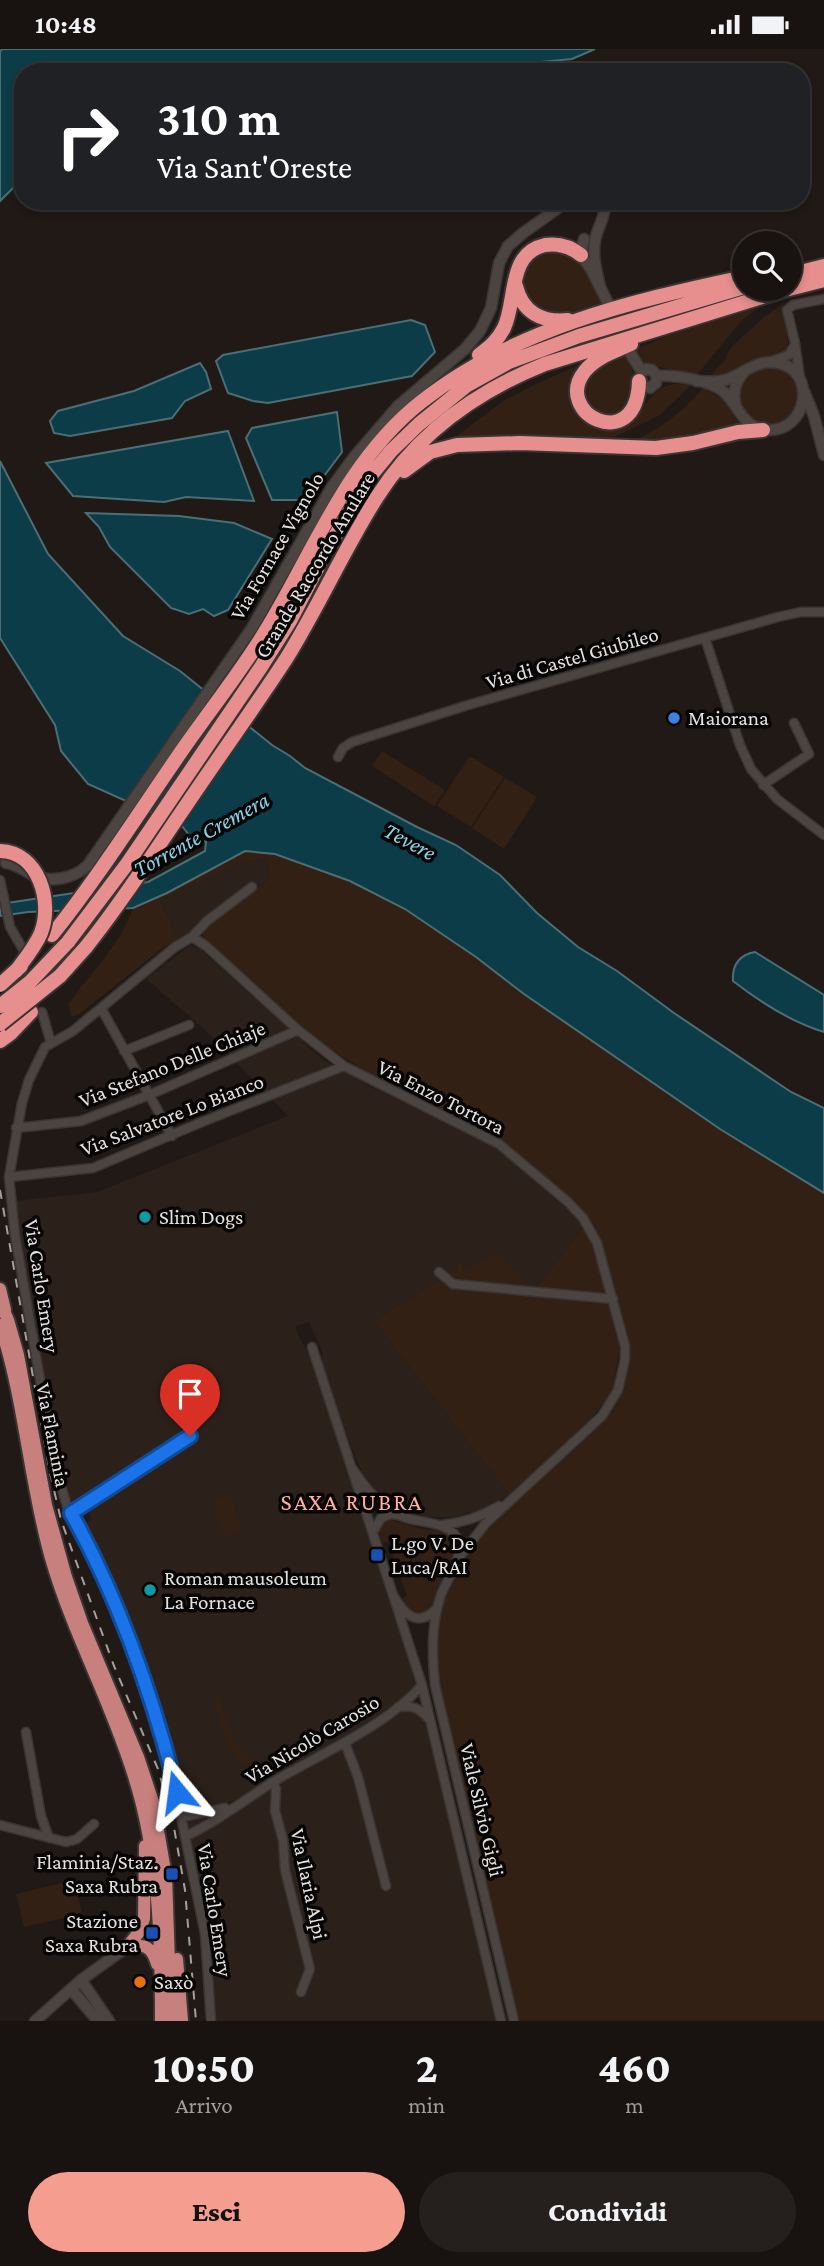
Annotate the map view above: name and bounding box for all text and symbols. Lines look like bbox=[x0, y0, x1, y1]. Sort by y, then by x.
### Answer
text: 10:48 bbox=[35, 10, 97, 39]
icon: right bbox=[42, 91, 133, 182]
text: 310 m bbox=[157, 91, 280, 146]
text: Via Sant'Oreste bbox=[157, 149, 352, 185]
map controls bbox=[732, 231, 802, 301]
button: search bbox=[732, 231, 802, 301]
street label: Via Fornace Vignolo bbox=[225, 468, 329, 624]
street label: Grande Raccordo Anulare bbox=[250, 468, 380, 662]
street label: Via di Castel Giubileo bbox=[483, 622, 661, 694]
place label: Maiorana bbox=[688, 706, 769, 730]
marker: Maiorana bbox=[666, 710, 682, 726]
water label: Torrente Cremera bbox=[129, 786, 273, 882]
water label: Tevere bbox=[380, 817, 441, 866]
street label: Via Stefano Delle Chiaje bbox=[75, 1016, 269, 1112]
street label: Via Enzo Tortora bbox=[374, 1055, 509, 1139]
street label: Via Salvatore Lo Bianco bbox=[77, 1069, 267, 1161]
place label: Slim Dogs bbox=[159, 1205, 243, 1229]
marker: Slim Dogs bbox=[137, 1209, 153, 1225]
street label: Via Carlo Emery bbox=[20, 1218, 64, 1355]
pin bbox=[160, 1364, 220, 1436]
icon: arrive bbox=[171, 1375, 209, 1413]
street label: Via Flaminia bbox=[31, 1381, 75, 1489]
district label: SAXA RUBRA bbox=[281, 1488, 423, 1515]
place label: L.go V. De Luca/RAI bbox=[391, 1531, 474, 1579]
marker: L.go V. De Luca/RAI bbox=[369, 1547, 385, 1563]
place label: Roman mausoleum La Fornace bbox=[164, 1566, 327, 1614]
marker: Roman mausoleum La Fornace bbox=[142, 1582, 158, 1598]
street label: Via Nicolò Carosio bbox=[240, 1689, 384, 1789]
street label: Viale Silvio Gigli bbox=[455, 1741, 509, 1879]
position arrow bbox=[140, 1755, 214, 1829]
street label: Via Ilaria Alpi bbox=[286, 1826, 333, 1942]
street label: Via Carlo Emery bbox=[193, 1842, 237, 1979]
place label: Flaminia/Staz. Saxa Rubra bbox=[36, 1850, 158, 1898]
marker: Flaminia/Staz. Saxa Rubra bbox=[164, 1866, 180, 1882]
place label: Stazione Saxa Rubra bbox=[45, 1909, 138, 1957]
marker: Stazione Saxa Rubra bbox=[144, 1925, 160, 1941]
place label: Saxò bbox=[154, 1970, 193, 1994]
marker: Saxò bbox=[132, 1974, 148, 1990]
text: 10:50 bbox=[153, 2044, 255, 2091]
text: 2 bbox=[416, 2044, 438, 2091]
text: 460 bbox=[598, 2044, 671, 2091]
text: Arrivo bbox=[175, 2092, 233, 2118]
text: min bbox=[408, 2092, 445, 2118]
text: m bbox=[625, 2092, 644, 2118]
button: Esci bbox=[28, 2172, 405, 2252]
button: Condividi bbox=[419, 2172, 796, 2252]

